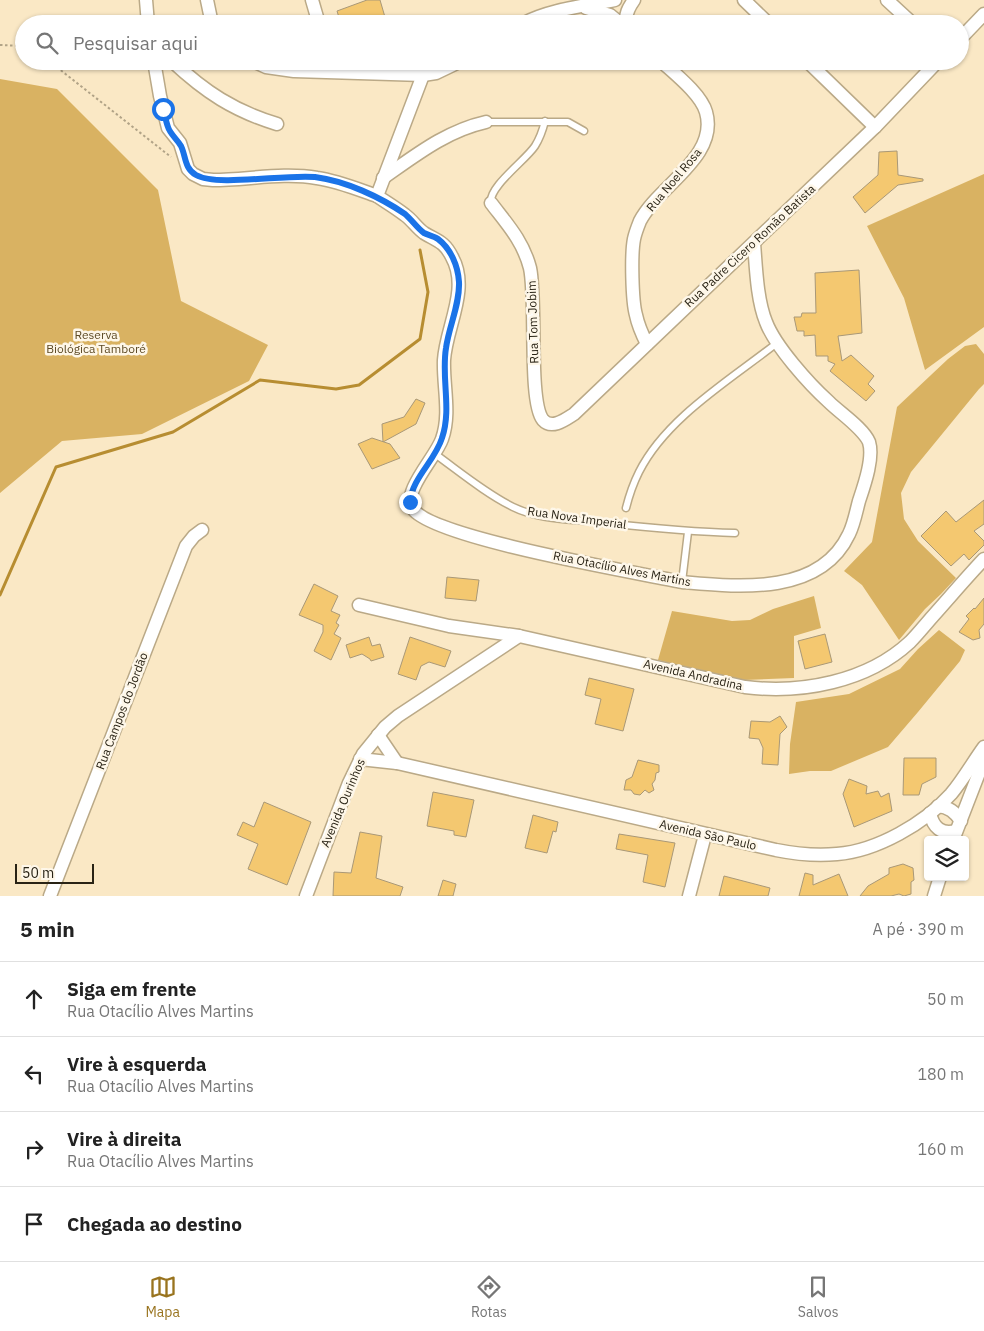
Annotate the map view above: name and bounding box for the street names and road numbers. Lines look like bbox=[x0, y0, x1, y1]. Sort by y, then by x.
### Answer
street label: Rua Noel Rosa bbox=[643, 144, 705, 214]
street label: Rua Padre Cicero Romão Batista bbox=[681, 181, 819, 310]
street label: Rua Tom Jobim bbox=[524, 280, 541, 364]
street label: Rua Nova Imperial bbox=[527, 503, 628, 532]
street label: Rua Otacílio Alves Martins bbox=[552, 548, 692, 589]
street label: Rua Campos do Jordão bbox=[92, 650, 151, 771]
street label: Avenida Andradina bbox=[642, 656, 745, 693]
street label: Avenida Ourinhos bbox=[317, 756, 368, 849]
street label: Avenida São Paulo bbox=[658, 816, 758, 853]

